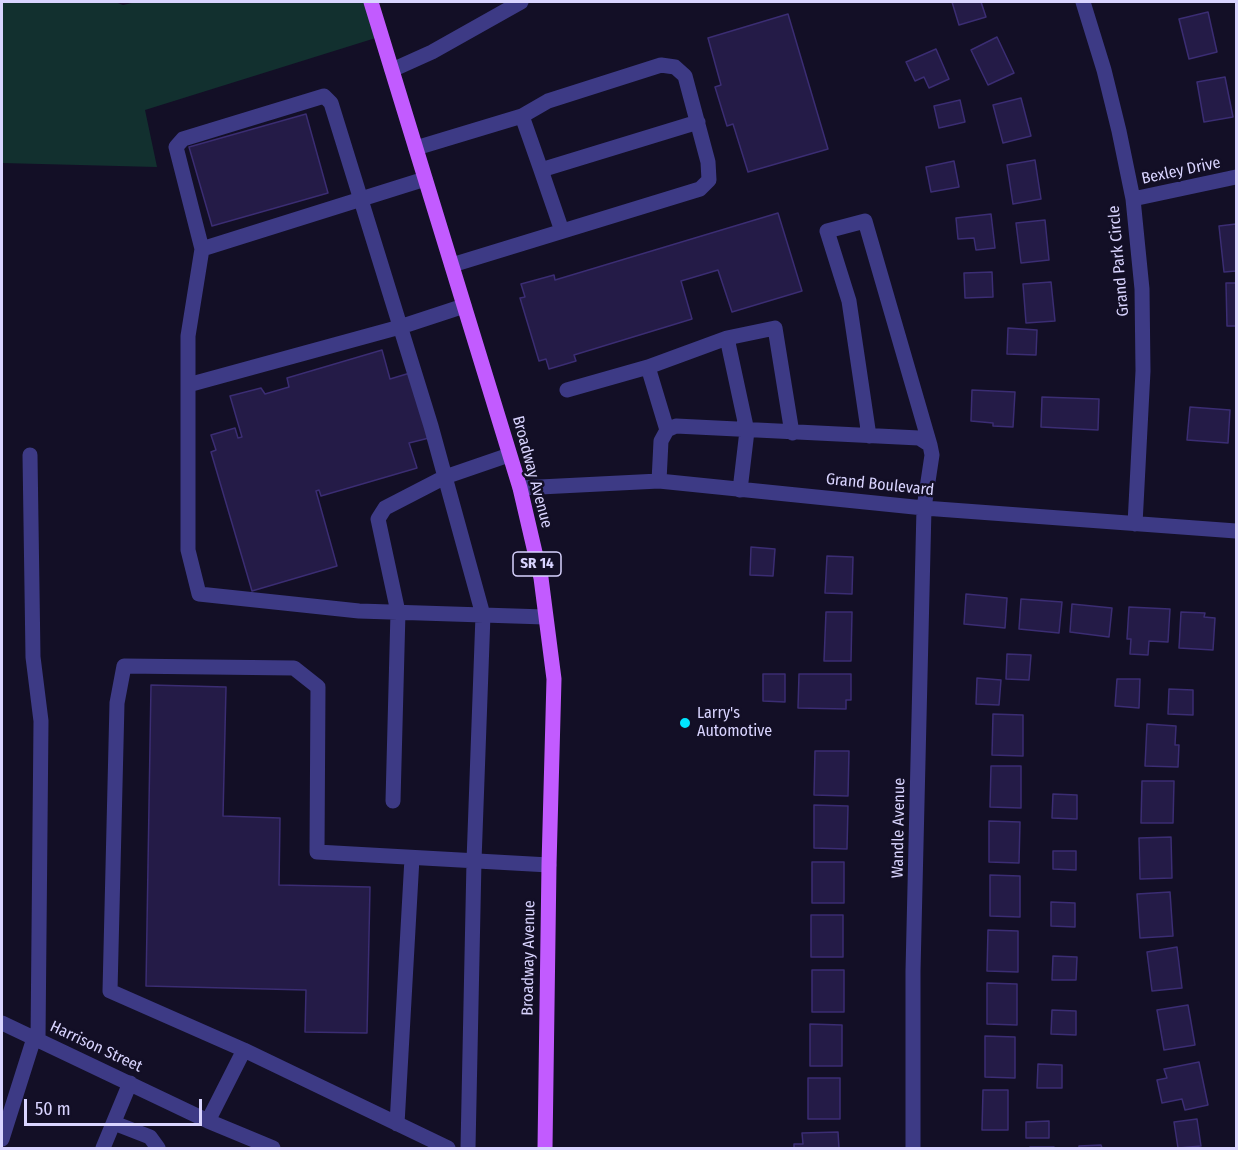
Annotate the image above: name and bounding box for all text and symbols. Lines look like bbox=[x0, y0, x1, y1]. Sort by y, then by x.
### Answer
street label: Bexley Drive bbox=[1140, 153, 1222, 189]
street label: Grand Park Circle bbox=[1105, 205, 1133, 317]
street label: Broadway Avenue bbox=[508, 414, 556, 530]
street label: Grand Boulevard bbox=[825, 470, 935, 500]
road number: SR 14 bbox=[513, 552, 561, 576]
place label: Larry's Automotive bbox=[697, 704, 772, 742]
marker: Larry's Automotive bbox=[678, 716, 692, 730]
street label: Wandle Avenue bbox=[889, 778, 909, 878]
street label: Broadway Avenue bbox=[518, 900, 540, 1016]
street label: Harrison Street bbox=[47, 1017, 145, 1077]
scale bar bbox=[27, 1087, 206, 1125]
text: 50 m bbox=[35, 1098, 71, 1120]

